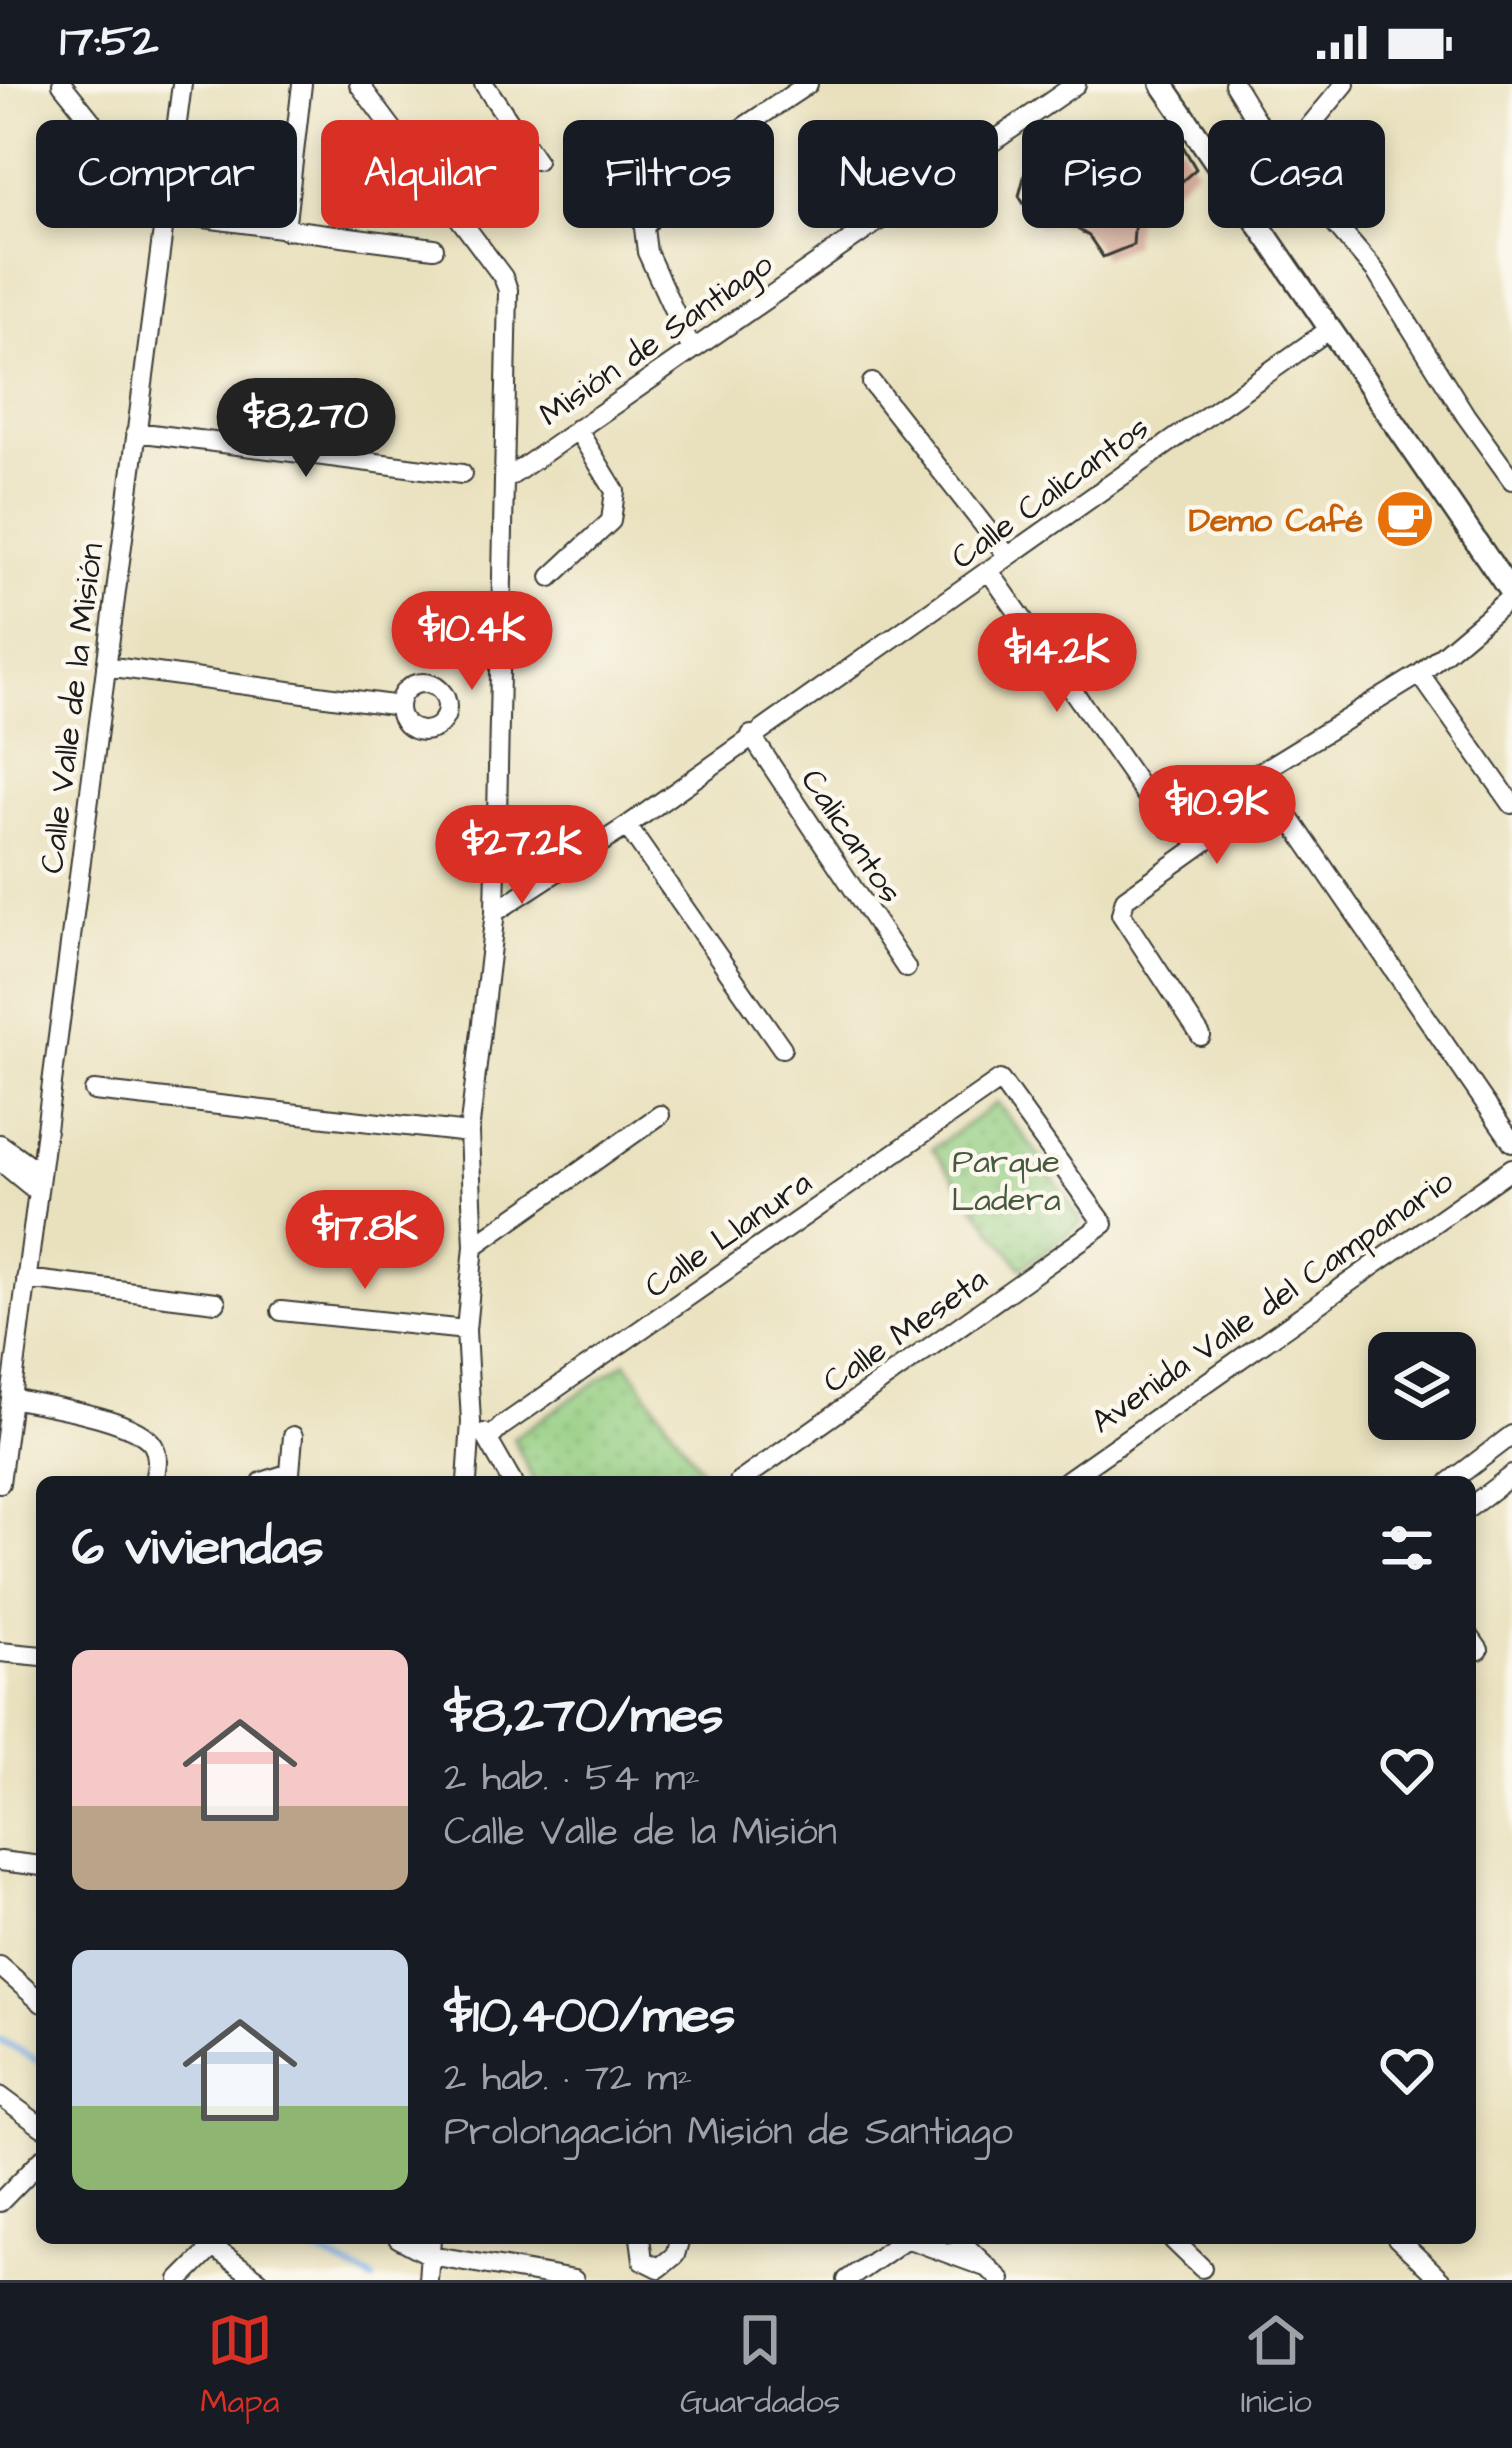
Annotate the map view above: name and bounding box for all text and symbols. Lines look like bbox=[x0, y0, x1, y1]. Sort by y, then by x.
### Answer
text: 17:52 bbox=[60, 11, 159, 73]
chip: Comprar bbox=[36, 120, 297, 228]
chip: Alquilar bbox=[321, 120, 539, 228]
chip: Filtros bbox=[563, 120, 774, 228]
chip: Nuevo bbox=[798, 120, 998, 228]
chip: Piso bbox=[1022, 120, 1184, 228]
chip: Casa bbox=[1208, 120, 1385, 228]
street label: Misión de Santiago bbox=[530, 242, 784, 439]
pin: $8,270 bbox=[208, 378, 404, 480]
text: $8,270 bbox=[244, 390, 368, 444]
street label: Calle Calicantos bbox=[942, 405, 1159, 580]
cafe icon: Demo Café bbox=[1374, 488, 1436, 550]
place label: Demo Café bbox=[1189, 498, 1363, 544]
street label: Calle Valle de la Misión bbox=[29, 540, 115, 876]
pin: $10.4K bbox=[374, 591, 570, 693]
text: $10.4K bbox=[419, 603, 525, 657]
pin: $14.2K bbox=[959, 613, 1155, 715]
text: $14.2K bbox=[1005, 625, 1109, 679]
street label: Calicantos bbox=[790, 760, 913, 912]
pin: $10.9K bbox=[1119, 765, 1315, 867]
text: $10.9K bbox=[1166, 777, 1268, 831]
pin: $27.2K bbox=[424, 805, 620, 907]
text: $27.2K bbox=[462, 817, 582, 871]
park label: Parque Ladera bbox=[951, 1139, 1061, 1223]
street label: Avenida Valle del Campanario bbox=[1082, 1158, 1463, 1445]
street label: Calle Llanura bbox=[635, 1160, 821, 1309]
pin: $17.8K bbox=[267, 1190, 463, 1292]
text: $17.8K bbox=[312, 1202, 418, 1256]
street label: Calle Meseta bbox=[814, 1257, 997, 1404]
map controls bbox=[1368, 1332, 1476, 1440]
button: layers bbox=[1368, 1332, 1476, 1440]
text: 6 viviendas bbox=[72, 1513, 324, 1584]
icon: filters bbox=[1374, 1515, 1440, 1581]
text: $8,270/mes bbox=[444, 1681, 723, 1752]
icon: home bbox=[168, 1698, 312, 1842]
icon: heart bbox=[1374, 1737, 1440, 1803]
text: 2 hab. · 54 m² bbox=[444, 1752, 700, 1806]
text: Calle Valle de la Misión bbox=[444, 1806, 837, 1860]
text: $10,400/mes bbox=[444, 1981, 735, 2052]
icon: home bbox=[168, 1998, 312, 2142]
icon: heart bbox=[1374, 2037, 1440, 2103]
text: 2 hab. · 72 m² bbox=[444, 2052, 692, 2106]
text: Prolongación Misión de Santiago bbox=[444, 2106, 1013, 2160]
tab: Mapa bbox=[200, 2307, 279, 2425]
tab: Guardados bbox=[680, 2307, 840, 2425]
tab: Inicio bbox=[1241, 2307, 1312, 2425]

